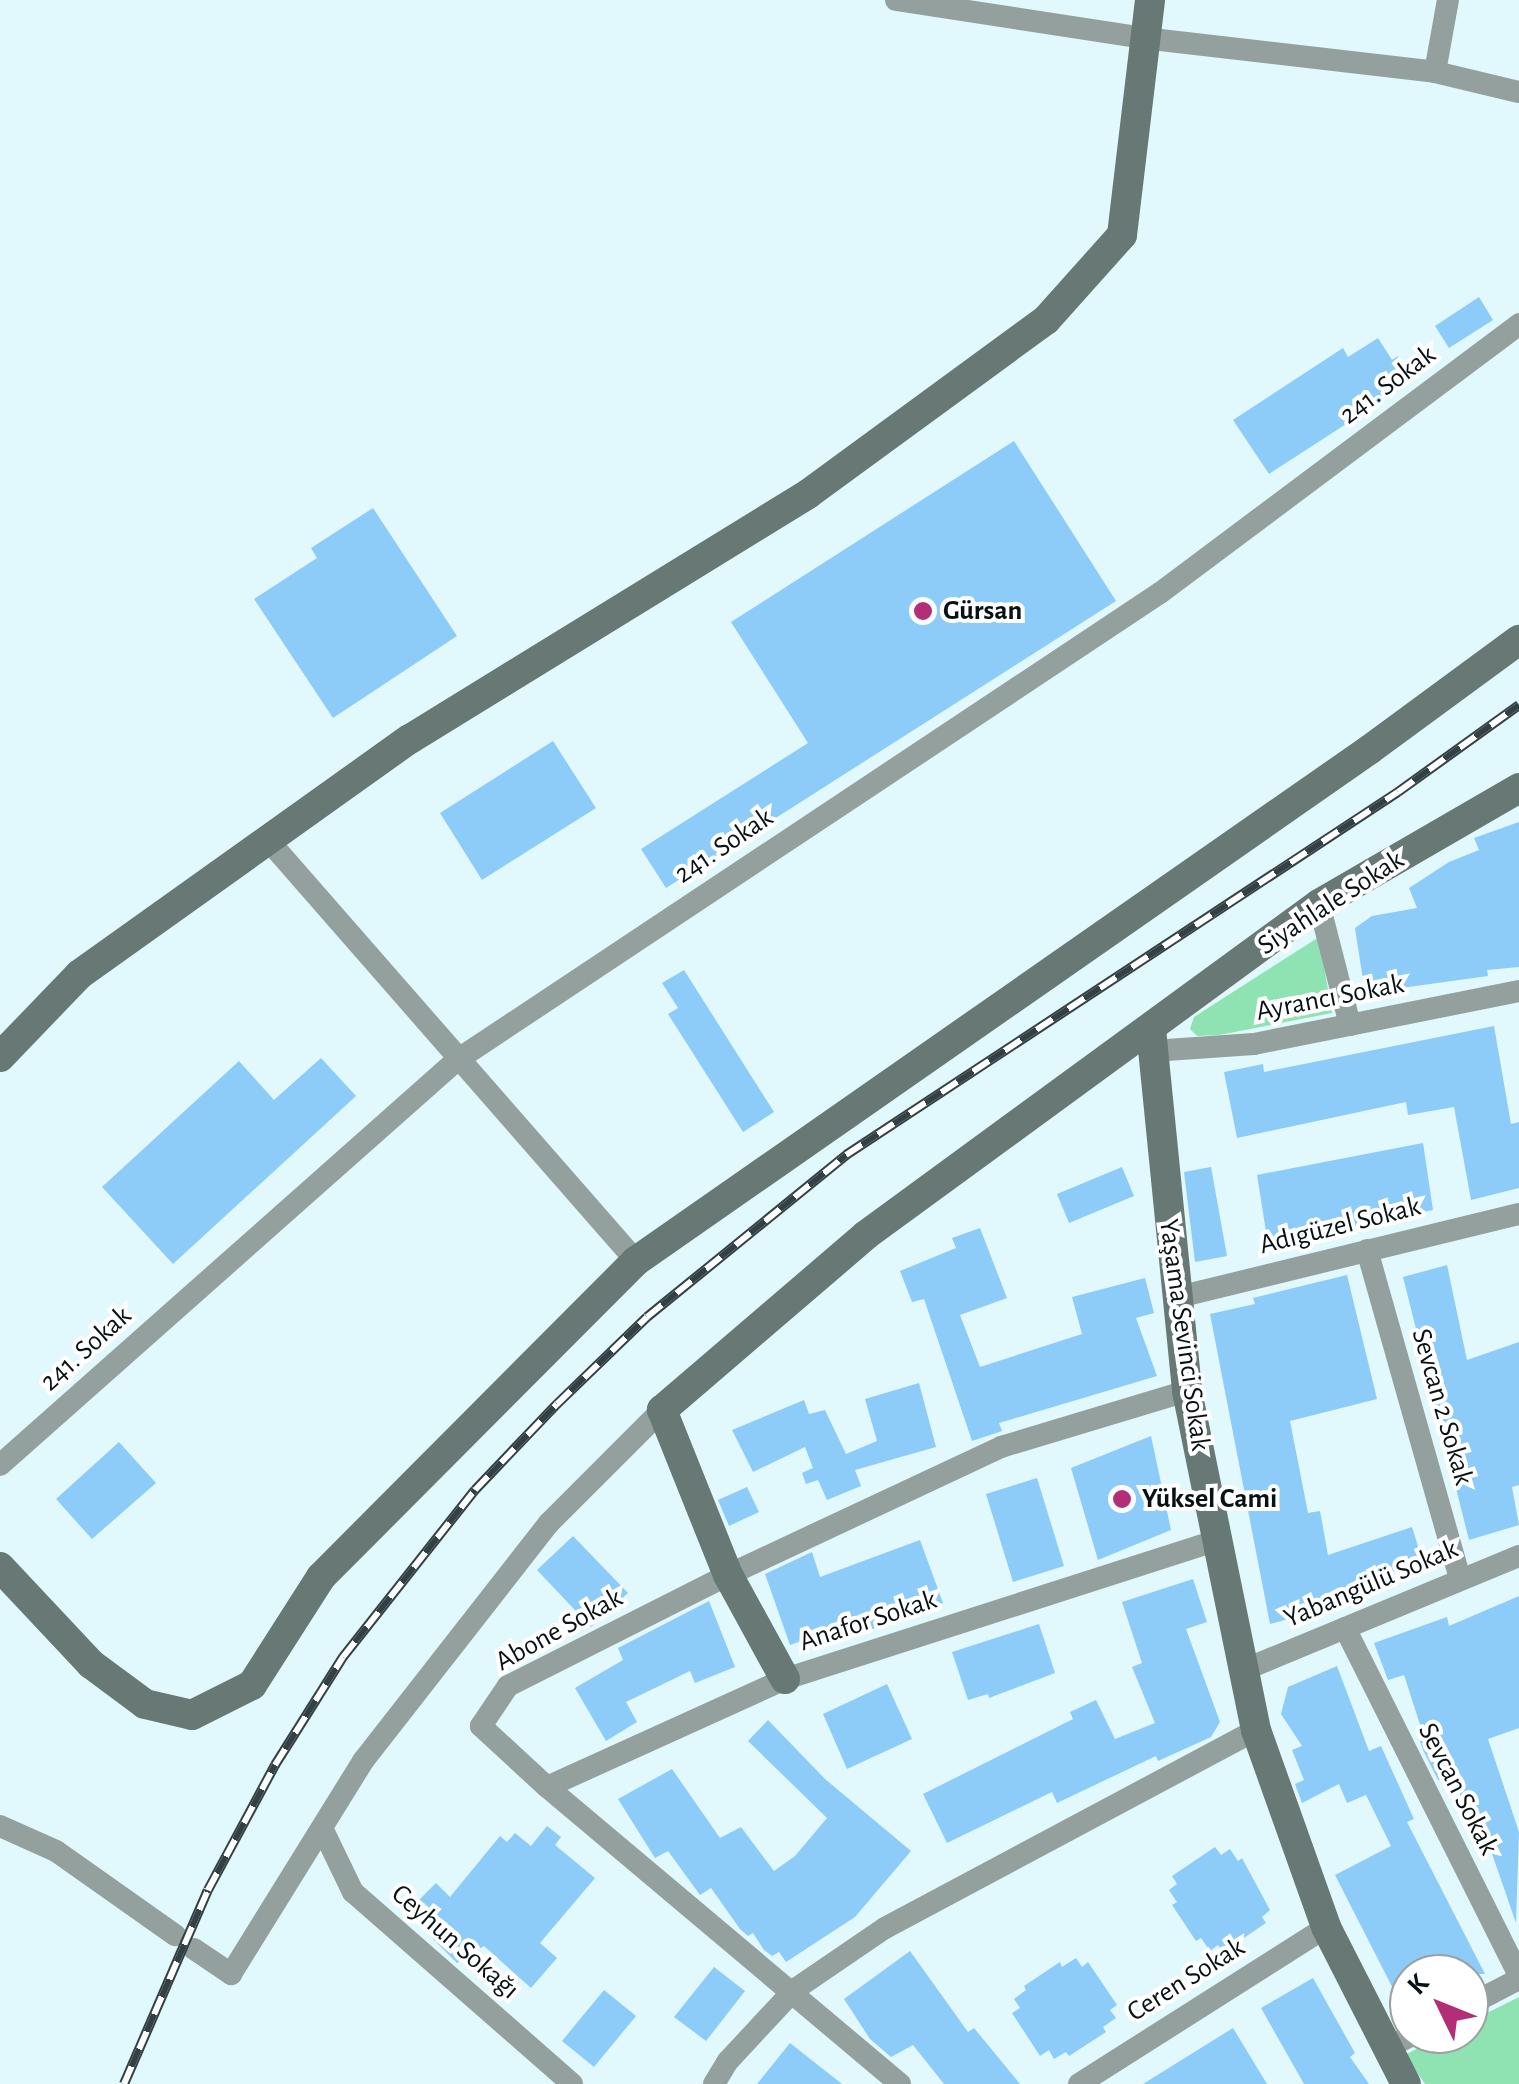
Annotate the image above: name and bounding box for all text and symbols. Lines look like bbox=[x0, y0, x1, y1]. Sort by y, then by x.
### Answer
street label: 241. Sokak bbox=[1333, 338, 1443, 432]
place label: Gürsan bbox=[943, 594, 1022, 628]
marker: Gürsan bbox=[912, 600, 934, 622]
street label: 241. Sokak bbox=[669, 801, 779, 891]
street label: Siyahlale Sokak bbox=[1252, 843, 1410, 963]
street label: Ayrancı Sokak bbox=[1253, 967, 1407, 1029]
street label: Adıgüzel Sokak bbox=[1256, 1190, 1424, 1262]
street label: Yaşama Sevinci Sokak bbox=[1151, 1217, 1217, 1453]
street label: 241. Sokak bbox=[33, 1299, 139, 1399]
street label: Sevcan 2 Sokak bbox=[1404, 1325, 1480, 1489]
place label: Yüksel Cami bbox=[1142, 1482, 1277, 1516]
marker: Yüksel Cami bbox=[1111, 1488, 1133, 1510]
street label: Yabangülü Sokak bbox=[1279, 1532, 1463, 1636]
street label: Abone Sokak bbox=[489, 1581, 629, 1679]
street label: Anafor Sokak bbox=[795, 1583, 941, 1659]
street label: Sevcan Sokak bbox=[1410, 1717, 1506, 1861]
street label: Ceyhun Sokağı bbox=[384, 1877, 526, 2007]
street label: Ceren Sokak bbox=[1121, 1931, 1251, 2029]
north arrow bbox=[1389, 1954, 1489, 2054]
text: K bbox=[1403, 1969, 1434, 2000]

